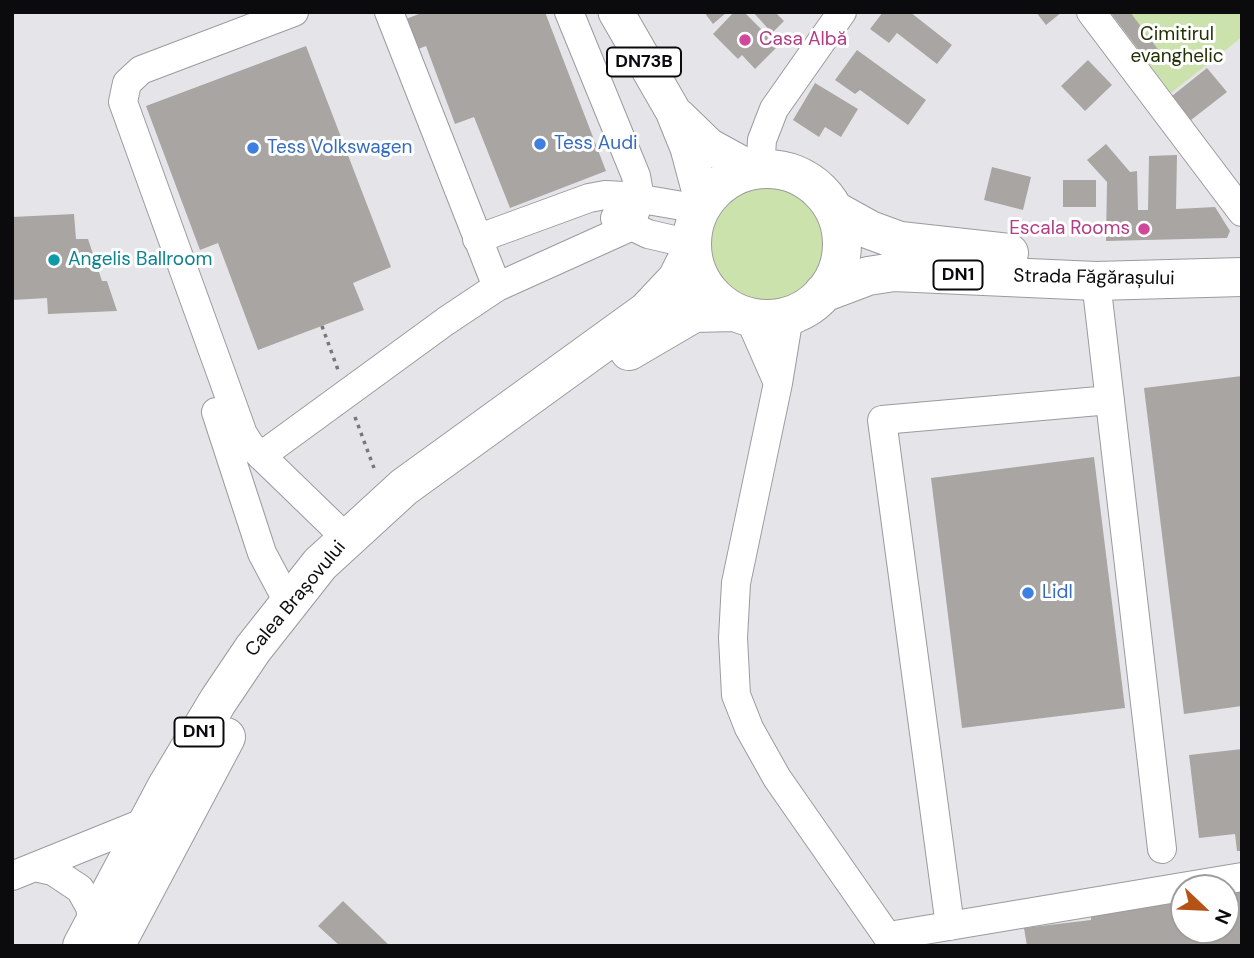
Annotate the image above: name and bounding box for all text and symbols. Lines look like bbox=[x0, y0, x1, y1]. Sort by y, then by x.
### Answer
park label: Cimitirul evanghelic bbox=[1130, 24, 1224, 68]
place label: Casa Albă bbox=[759, 29, 847, 51]
marker: Casa Albă bbox=[737, 32, 753, 48]
road number: DN73B bbox=[607, 48, 681, 76]
place label: Tess Audi bbox=[554, 133, 638, 155]
marker: Tess Audi bbox=[532, 136, 548, 152]
place label: Tess Volkswagen bbox=[267, 137, 412, 159]
marker: Tess Volkswagen bbox=[245, 140, 261, 156]
place label: Escala Rooms bbox=[1009, 218, 1130, 240]
marker: Escala Rooms bbox=[1136, 221, 1152, 237]
place label: Angelis Ballroom bbox=[68, 249, 212, 271]
marker: Angelis Ballroom bbox=[46, 252, 62, 268]
road number: DN1 bbox=[934, 260, 982, 290]
street label: Strada Făgărașului bbox=[1013, 265, 1175, 291]
street label: Calea Brașovului bbox=[241, 536, 351, 662]
place label: Lidl bbox=[1042, 582, 1073, 604]
marker: Lidl bbox=[1020, 585, 1036, 601]
road number: DN1 bbox=[174, 718, 224, 746]
north arrow bbox=[1170, 874, 1240, 944]
text: N bbox=[1209, 905, 1237, 928]

